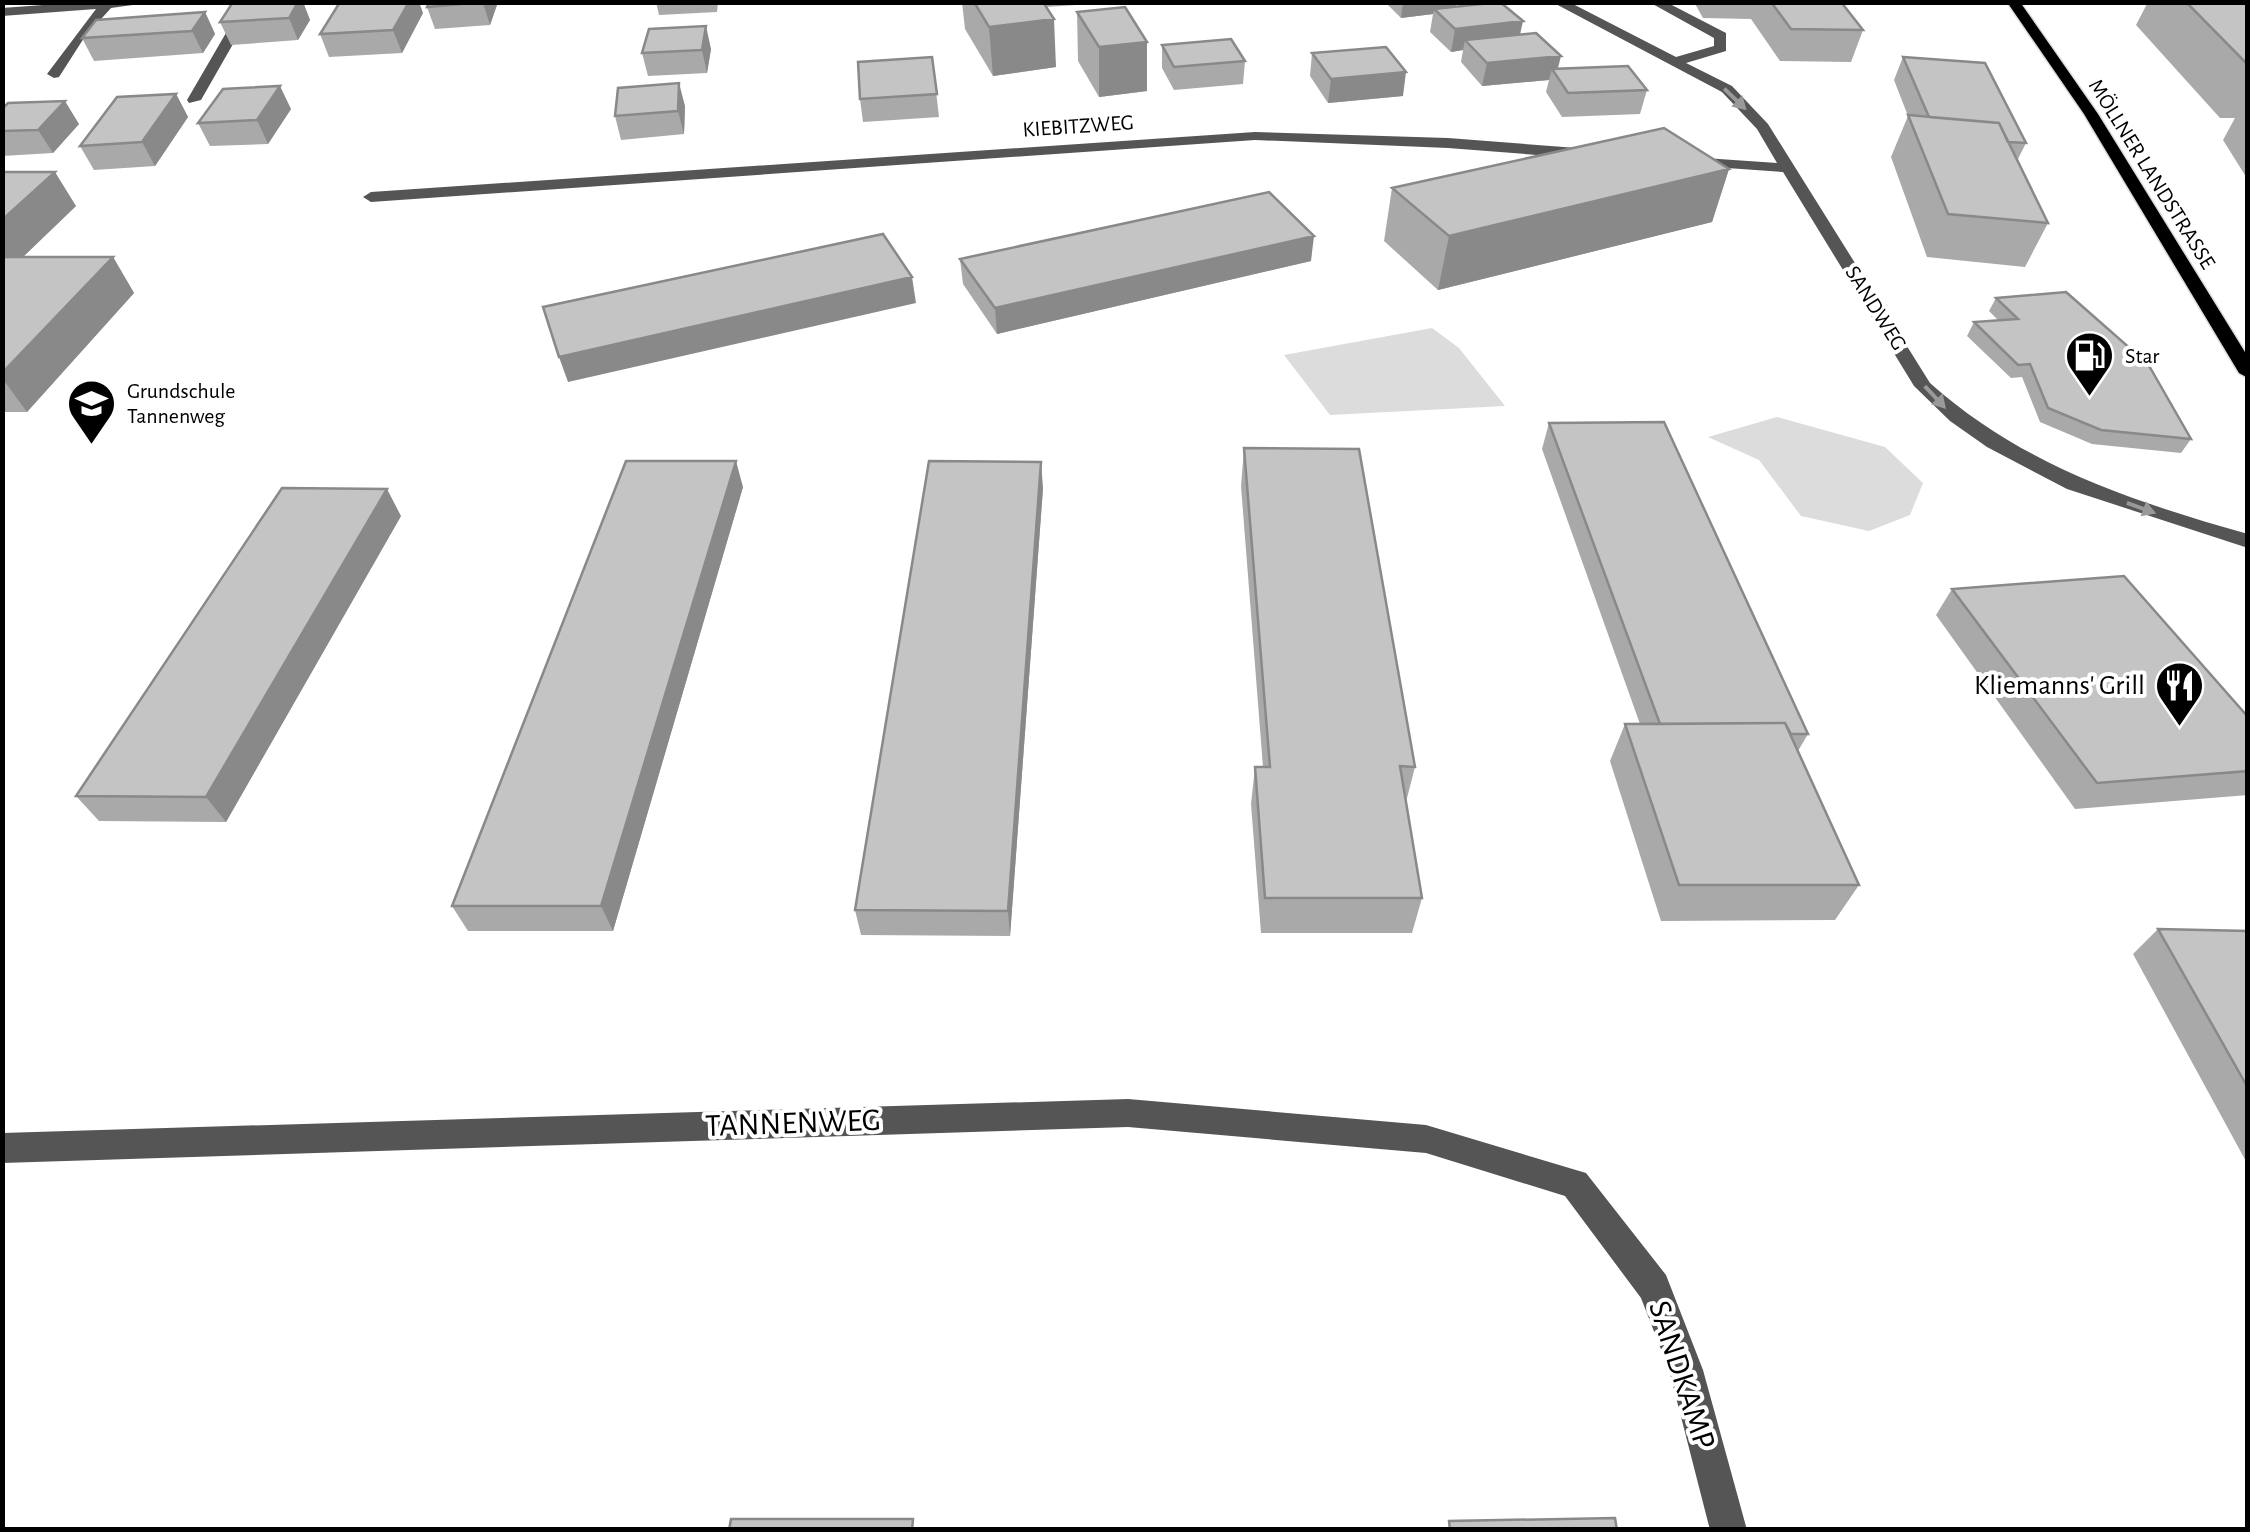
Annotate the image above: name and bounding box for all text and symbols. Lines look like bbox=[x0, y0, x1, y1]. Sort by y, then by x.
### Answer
street label: MÖLLNER LANDSTRASSE bbox=[2085, 75, 2220, 273]
one-way arrow bbox=[1723, 87, 1747, 110]
street label: KIEBITZWEG bbox=[1022, 111, 1134, 141]
street label: SANDWEG bbox=[1841, 262, 1911, 354]
fuel station icon: Star bbox=[2064, 330, 2116, 398]
place label: Star bbox=[2125, 345, 2159, 367]
school or university icon: Grundschule Tannenweg bbox=[66, 378, 118, 446]
place label: Grundschule Tannenweg bbox=[127, 380, 235, 427]
one-way arrow bbox=[1923, 385, 1946, 409]
one-way arrow bbox=[2126, 501, 2156, 516]
restaurant icon: Kliemanns' Grill bbox=[2154, 660, 2206, 728]
place label: Kliemanns' Grill bbox=[1974, 672, 2145, 700]
street label: TANNENWEG bbox=[705, 1104, 881, 1142]
street label: SANDKAMP bbox=[1643, 1297, 1721, 1453]

